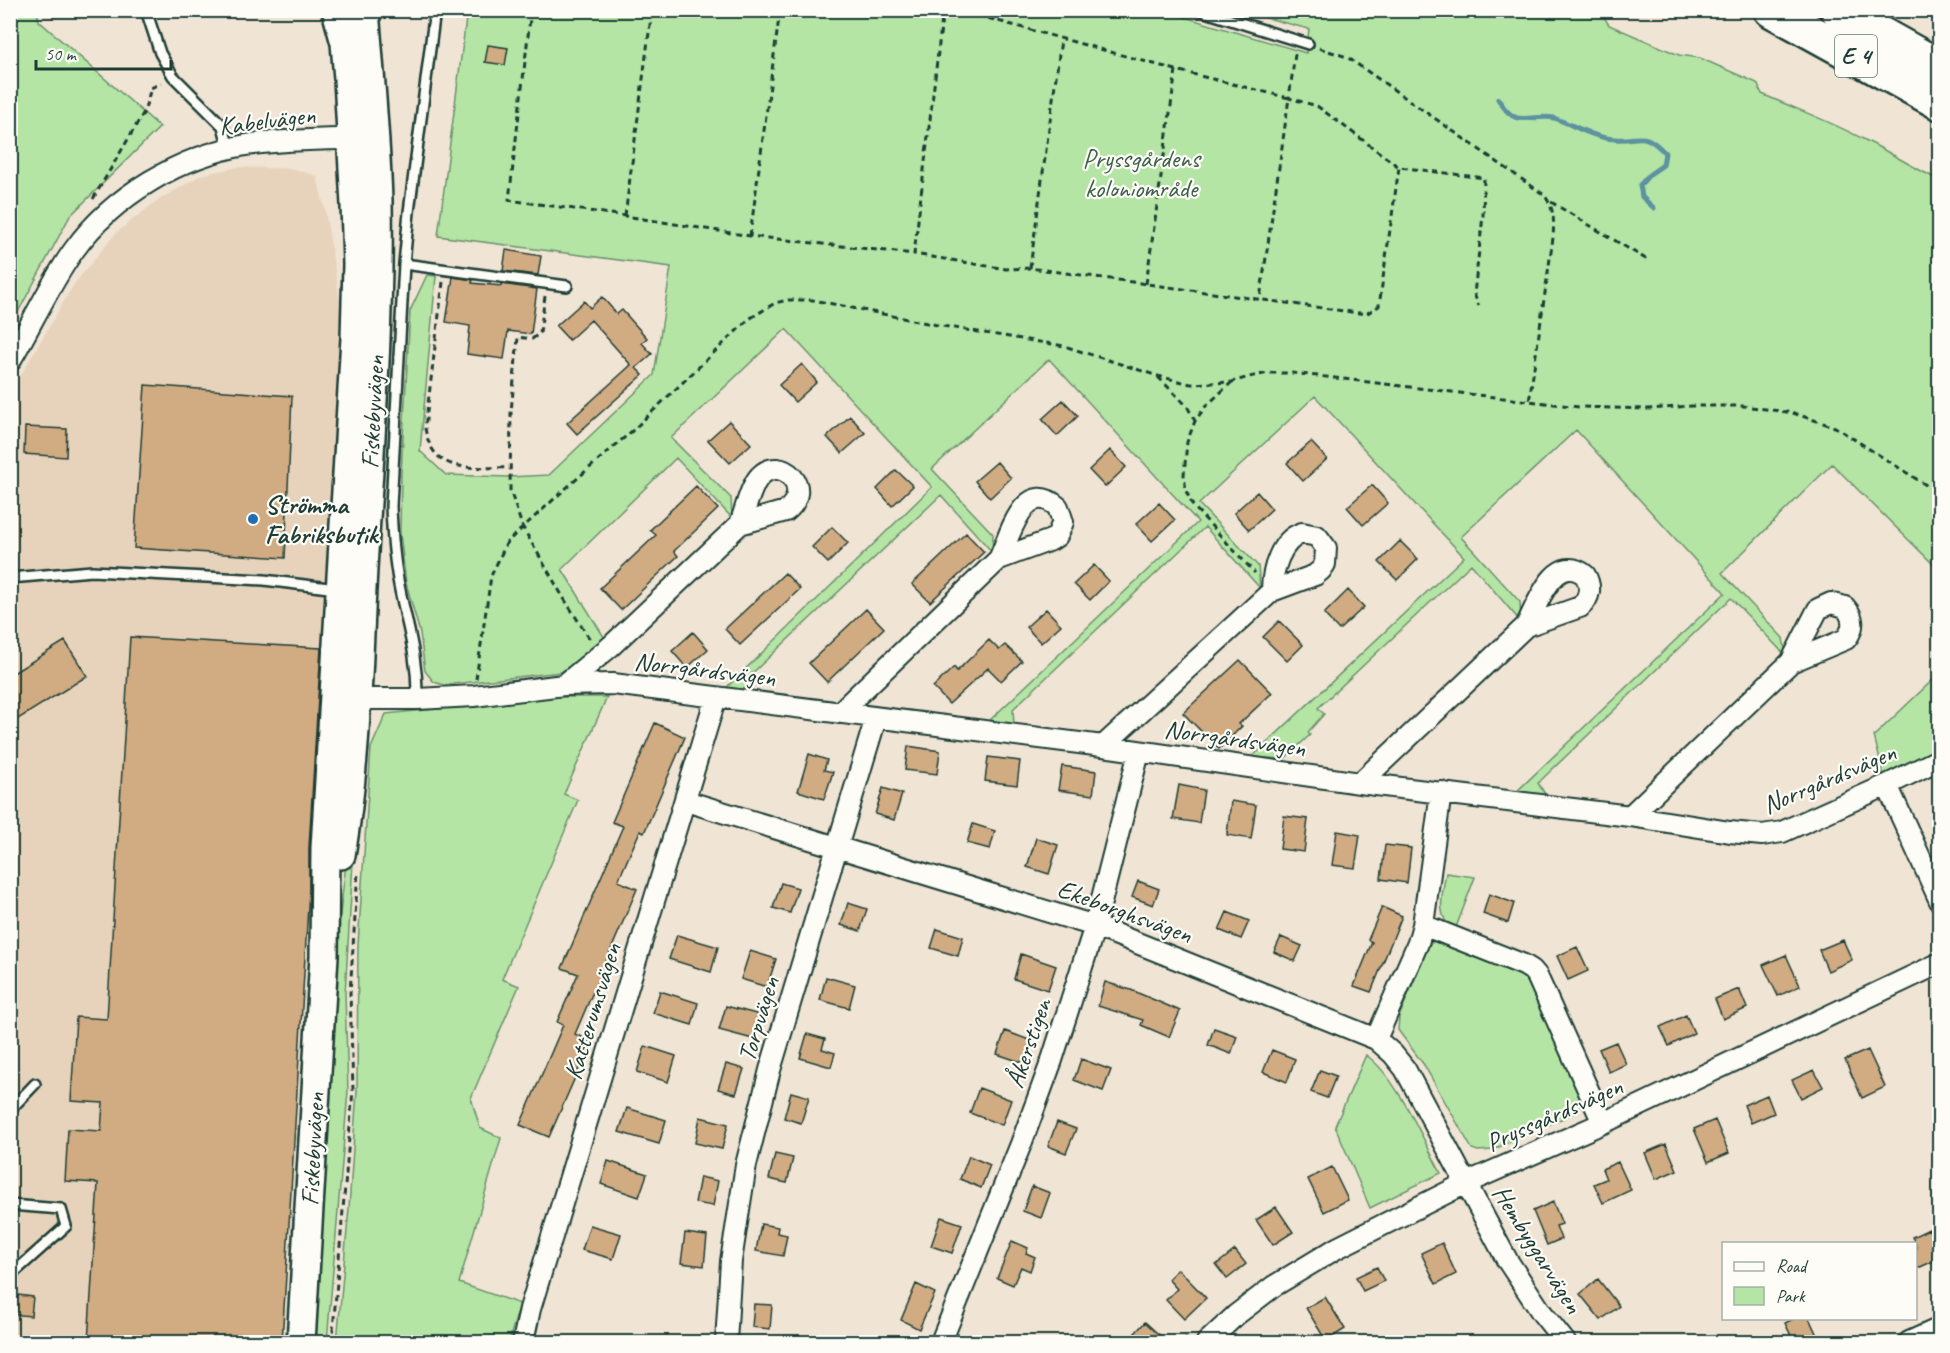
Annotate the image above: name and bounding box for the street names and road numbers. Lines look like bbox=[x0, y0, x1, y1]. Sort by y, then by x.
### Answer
road number: E 4 bbox=[1835, 35, 1877, 77]
street label: Kabelvägen bbox=[217, 98, 317, 143]
street label: Fiskebyvägen bbox=[353, 354, 392, 469]
street label: Norrgårdsvägen bbox=[633, 644, 778, 695]
street label: Norrgårdsvägen bbox=[1162, 712, 1308, 765]
street label: Norrgårdsvägen bbox=[1757, 735, 1901, 821]
street label: Ekeborghsvägen bbox=[1053, 872, 1197, 951]
street label: Katterumsvägen bbox=[556, 939, 629, 1083]
street label: Torpvägen bbox=[730, 972, 787, 1066]
street label: Åkerstigen bbox=[998, 993, 1060, 1092]
street label: Pryssgårdsvägen bbox=[1481, 1069, 1628, 1159]
street label: Fiskebyvägen bbox=[293, 1091, 332, 1206]
street label: Hembyggarvägen bbox=[1485, 1179, 1590, 1320]

